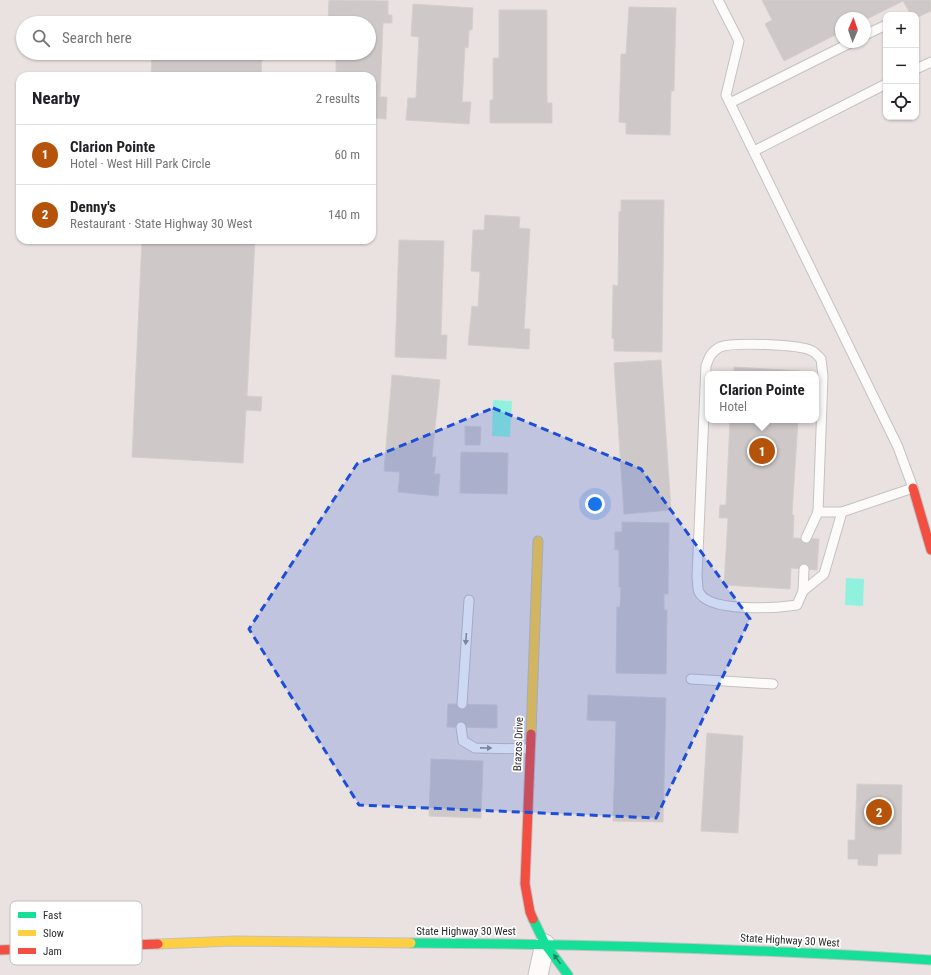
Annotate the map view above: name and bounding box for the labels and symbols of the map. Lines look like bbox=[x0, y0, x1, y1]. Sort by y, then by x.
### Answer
north arrow bbox=[835, 12, 871, 48]
pin: 1 bbox=[749, 436, 775, 466]
your location bbox=[585, 494, 605, 514]
one-way arrow bbox=[463, 633, 469, 646]
street label: Brazos Drive bbox=[511, 717, 526, 771]
one-way arrow bbox=[480, 745, 493, 751]
pin: 2 bbox=[866, 797, 892, 827]
legend bbox=[10, 901, 142, 965]
text: Fast bbox=[43, 909, 62, 922]
street label: State Highway 30 West bbox=[416, 925, 516, 938]
text: Slow bbox=[43, 927, 64, 940]
street label: State Highway 30 West bbox=[740, 931, 840, 950]
text: Jam bbox=[43, 945, 62, 958]
one-way arrow bbox=[553, 954, 561, 965]

